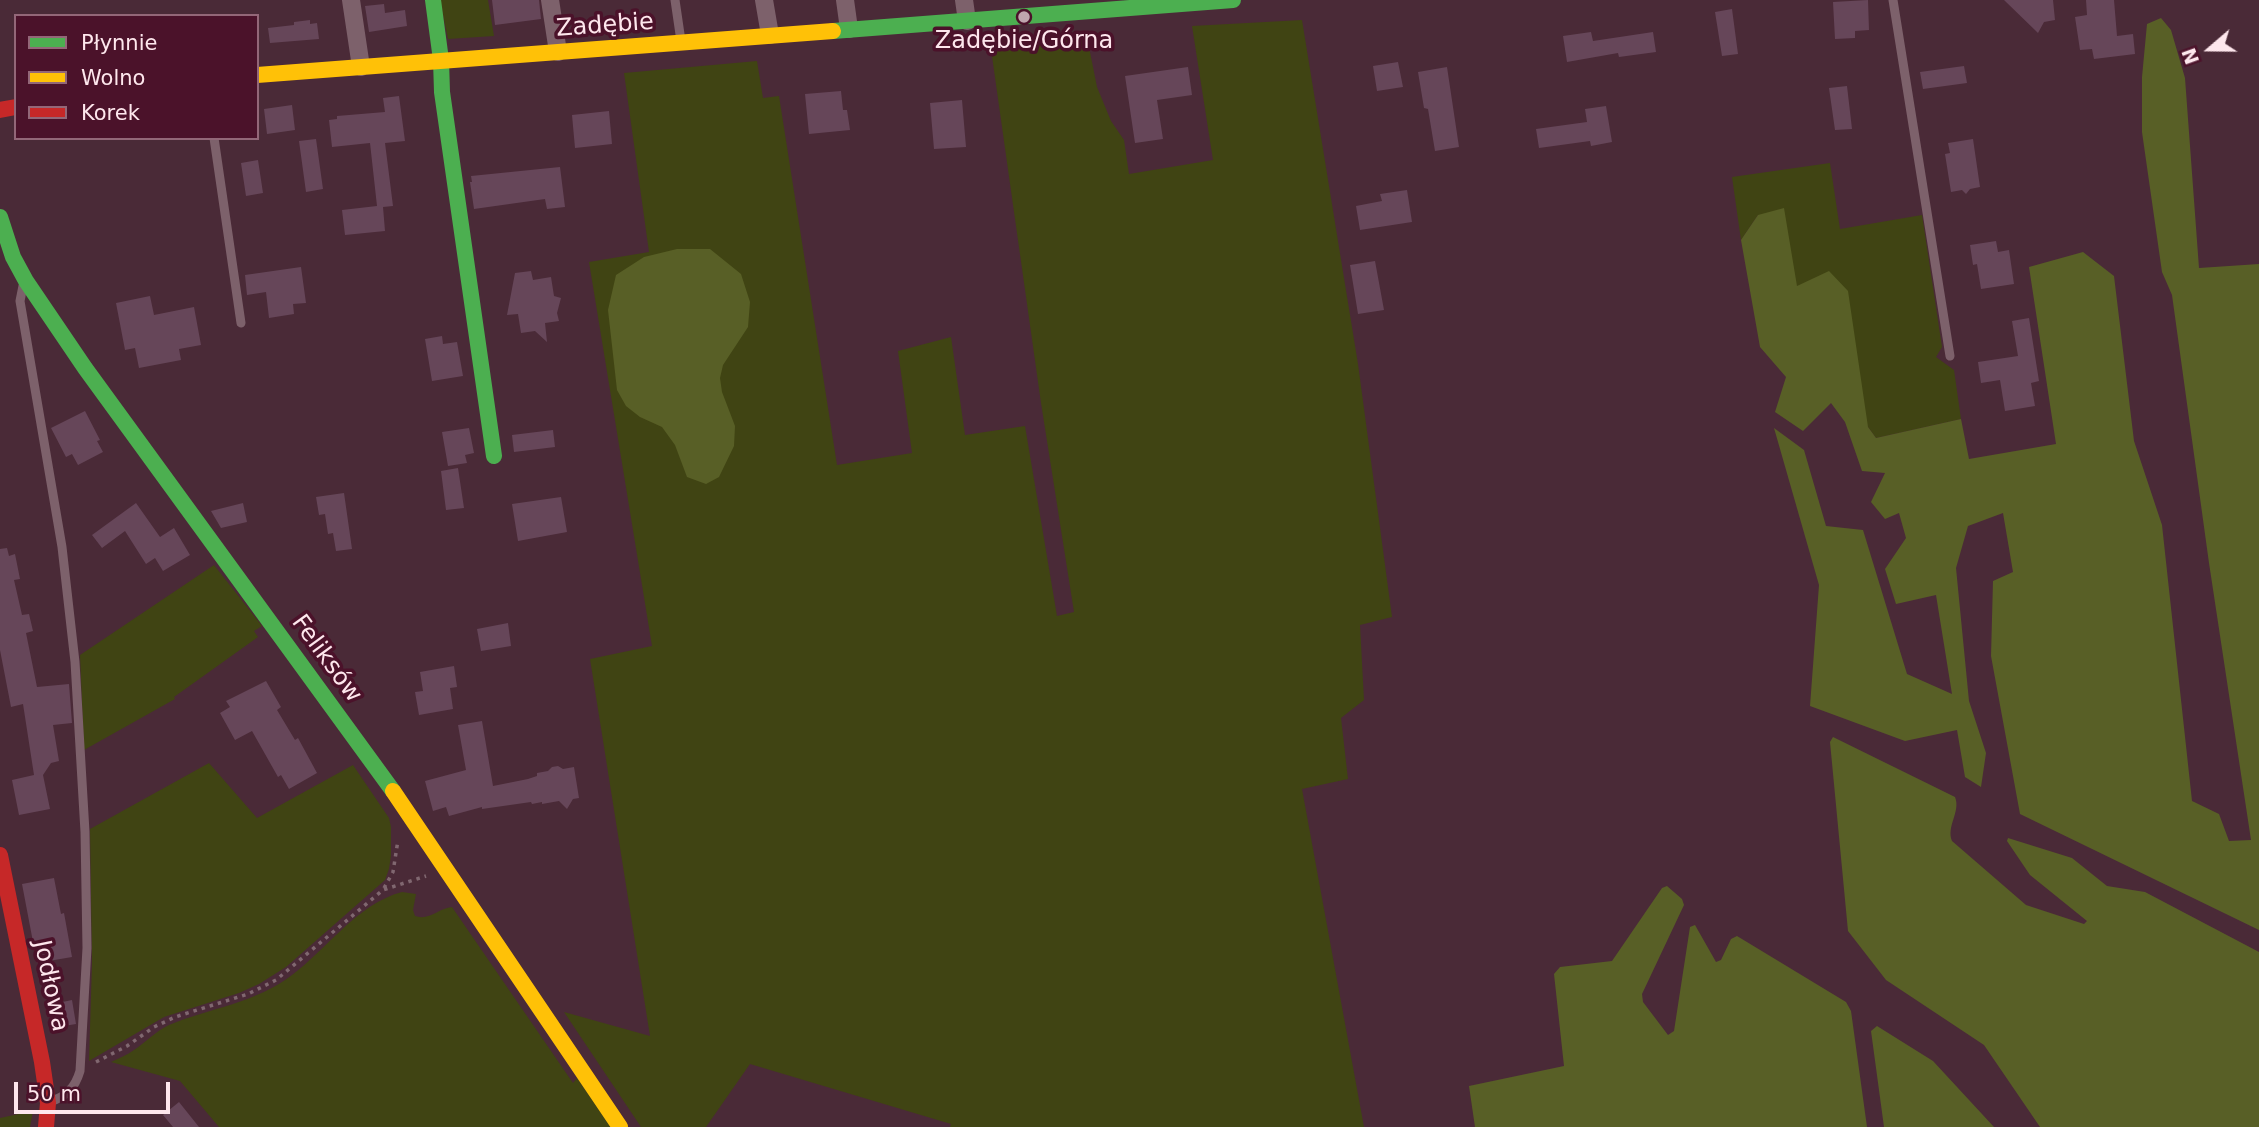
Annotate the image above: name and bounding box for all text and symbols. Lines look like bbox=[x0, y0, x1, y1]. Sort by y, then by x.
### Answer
street label: Zadębie bbox=[555, 8, 655, 44]
marker: Zadębie/Górna bbox=[1016, 9, 1032, 25]
legend bbox=[14, 14, 259, 140]
north arrow bbox=[2175, 14, 2245, 84]
place label: Zadębie/Górna bbox=[935, 28, 1113, 56]
text: Płynnie bbox=[81, 31, 157, 55]
text: N bbox=[2177, 45, 2203, 67]
text: Wolno bbox=[81, 66, 145, 90]
text: Korek bbox=[81, 101, 140, 125]
street label: Feliksów bbox=[285, 610, 367, 708]
street label: Jodłowa bbox=[26, 938, 74, 1034]
scale bar bbox=[18, 1068, 173, 1112]
text: 50 m bbox=[27, 1082, 81, 1106]

